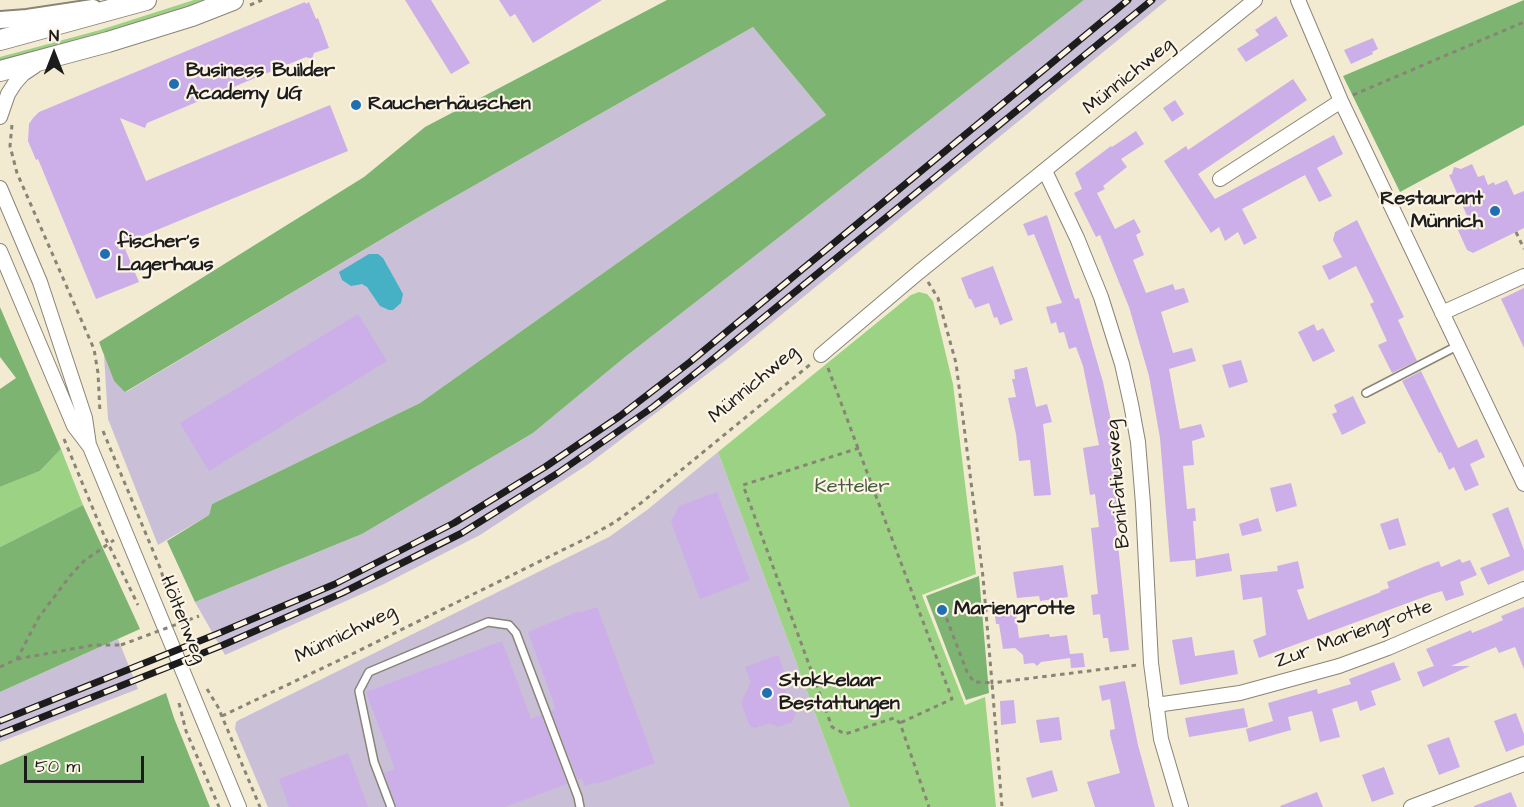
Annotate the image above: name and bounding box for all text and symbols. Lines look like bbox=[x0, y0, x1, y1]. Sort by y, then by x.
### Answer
north arrow bbox=[24, 24, 84, 84]
text: N bbox=[49, 25, 59, 47]
street label: Münnichweg bbox=[1079, 33, 1179, 121]
place label: Business Builder Academy UG bbox=[186, 60, 335, 107]
marker: Business Builder Academy UG bbox=[167, 77, 181, 91]
place label: Raucherhäuschen bbox=[368, 93, 531, 117]
marker: Raucherhäuschen bbox=[349, 98, 363, 112]
place label: Restaurant Münnich bbox=[1380, 188, 1483, 235]
marker: Restaurant Münnich bbox=[1488, 204, 1502, 218]
place label: fischer's Lagerhaus bbox=[117, 231, 213, 278]
marker: fischer's Lagerhaus bbox=[98, 247, 112, 261]
street label: Münnichweg bbox=[704, 341, 804, 429]
street label: Bonifatiusweg bbox=[1101, 419, 1137, 549]
park label: Ketteler bbox=[815, 476, 889, 500]
street label: Höltenweg bbox=[154, 573, 210, 667]
street label: Zur Mariengrotte bbox=[1272, 595, 1436, 675]
place label: Mariengrotte bbox=[954, 598, 1075, 622]
street label: Münnichweg bbox=[291, 600, 401, 670]
marker: Mariengrotte bbox=[935, 603, 949, 617]
place label: Stokkelaar Bestattungen bbox=[779, 670, 900, 717]
marker: Stokkelaar Bestattungen bbox=[760, 686, 774, 700]
scale bar bbox=[27, 744, 147, 782]
text: 50 m bbox=[35, 754, 80, 779]

